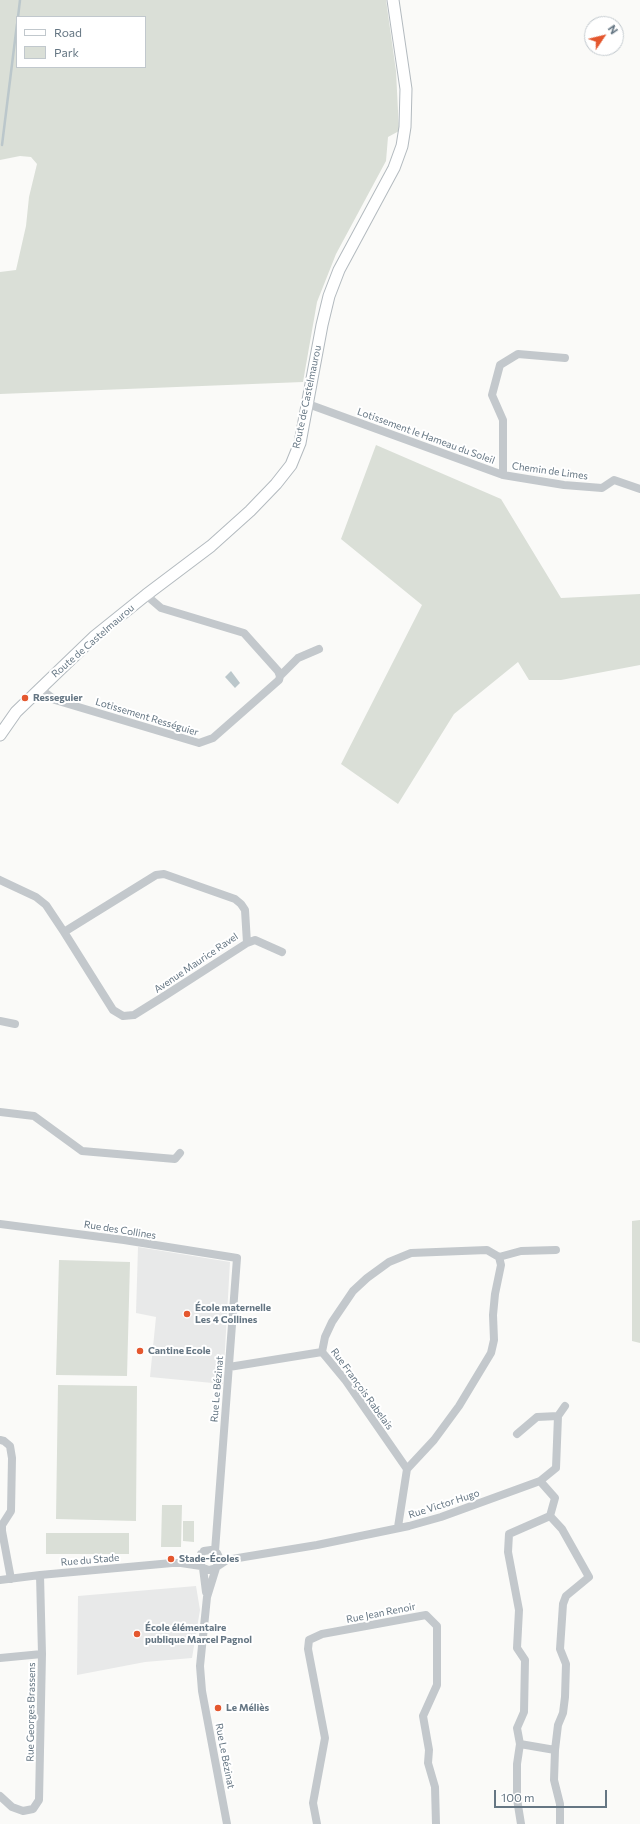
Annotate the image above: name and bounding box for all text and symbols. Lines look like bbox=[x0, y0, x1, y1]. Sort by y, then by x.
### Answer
legend bbox=[16, 16, 146, 68]
north arrow bbox=[584, 16, 624, 56]
text: N bbox=[606, 22, 621, 37]
text: Road bbox=[54, 25, 82, 39]
text: Park bbox=[54, 45, 79, 59]
street label: Route de Castelmaurou bbox=[290, 344, 324, 450]
street label: Lotissement le Hameau du Soleil bbox=[356, 405, 496, 467]
street label: Chemin de Limes bbox=[511, 460, 589, 482]
street label: Route de Castelmaurou bbox=[49, 602, 137, 680]
place label: Resseguier bbox=[33, 692, 83, 704]
marker: Resseguier bbox=[20, 693, 30, 703]
street label: Lotissement Rességuier bbox=[94, 696, 200, 738]
street label: Avenue Maurice Ravel bbox=[152, 930, 240, 996]
street label: Rue des Collines bbox=[83, 1218, 157, 1242]
place label: École maternelle Les 4 Collines bbox=[195, 1302, 271, 1326]
marker: École maternelle Les 4 Collines bbox=[182, 1309, 192, 1319]
place label: Cantine Ecole bbox=[148, 1345, 211, 1357]
marker: Cantine Ecole bbox=[135, 1346, 145, 1356]
street label: Rue François Rabelais bbox=[328, 1346, 396, 1432]
street label: Rue Le Bézinat bbox=[208, 1355, 226, 1423]
street label: Rue Victor Hugo bbox=[407, 1487, 481, 1521]
street label: Rue du Stade bbox=[60, 1551, 120, 1569]
place label: Stade-Écoles bbox=[179, 1553, 239, 1565]
marker: Stade-Écoles bbox=[166, 1554, 176, 1564]
street label: Rue Jean Renoir bbox=[345, 1600, 417, 1626]
place label: École élémentaire publique Marcel Pagnol bbox=[145, 1622, 252, 1646]
marker: École élémentaire publique Marcel Pagnol bbox=[132, 1629, 142, 1639]
street label: Rue Georges Brassens bbox=[24, 1662, 38, 1762]
place label: Le Méliès bbox=[226, 1702, 269, 1714]
marker: Le Méliès bbox=[213, 1703, 223, 1713]
street label: Rue Le Bézinat bbox=[213, 1722, 237, 1790]
scale bar bbox=[496, 1782, 609, 1808]
text: 100 m bbox=[501, 1790, 535, 1804]

